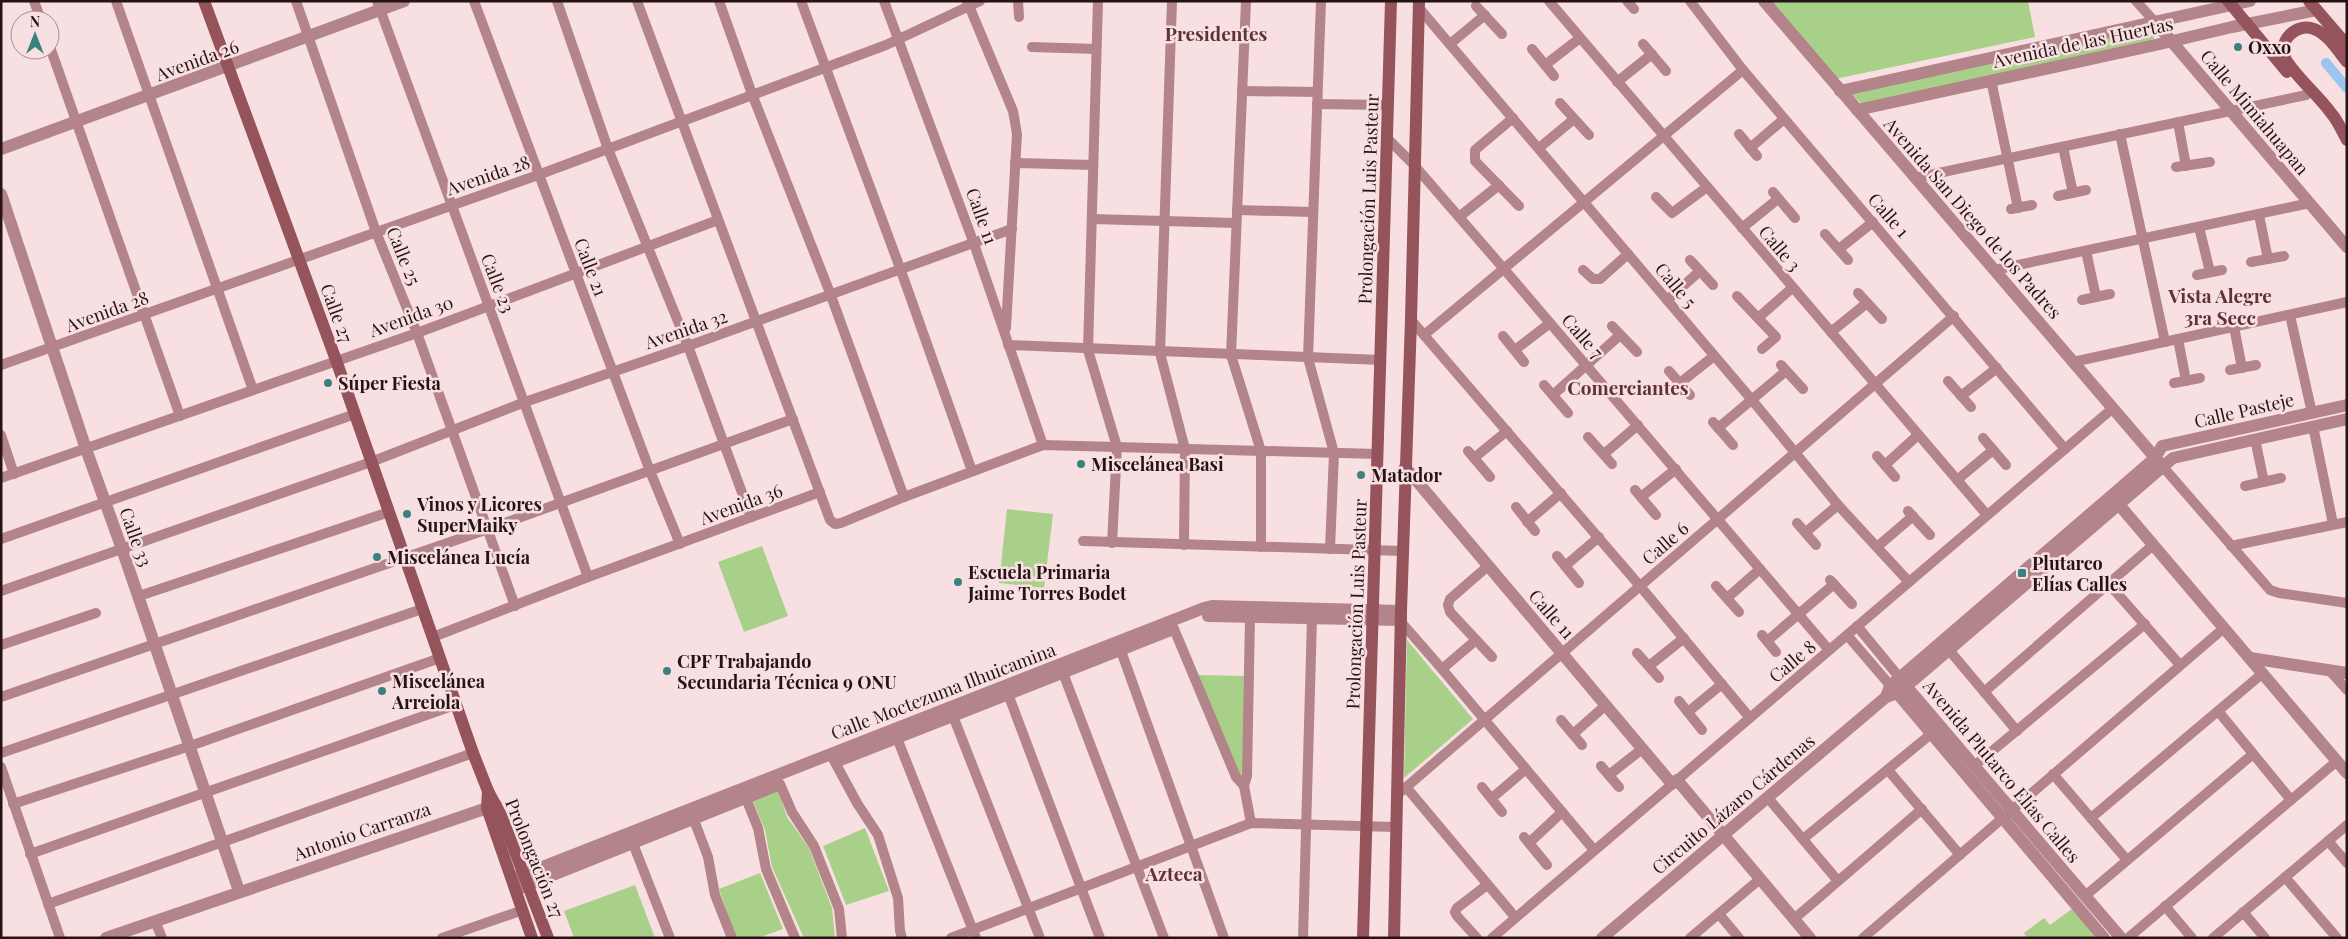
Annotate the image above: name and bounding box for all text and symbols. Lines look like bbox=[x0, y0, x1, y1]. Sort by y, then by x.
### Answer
north arrow bbox=[10, 10, 60, 60]
street label: Avenida de las Huertas bbox=[1990, 11, 2175, 73]
text: N bbox=[30, 12, 40, 31]
district label: Presidentes bbox=[1165, 20, 1268, 46]
street label: Avenida 26 bbox=[151, 34, 242, 86]
place label: Oxxo bbox=[2248, 35, 2291, 59]
marker: Oxxo bbox=[2232, 41, 2244, 53]
street label: Calle Mimiahuapan bbox=[2196, 44, 2315, 180]
street label: Prolongación Luis Pasteur bbox=[1352, 93, 1384, 305]
street label: Avenida San Diego de los Padres bbox=[1878, 112, 2067, 324]
street label: Avenida 28 bbox=[442, 150, 533, 201]
street label: Calle 11 bbox=[961, 184, 1003, 248]
street label: Calle 1 bbox=[1863, 188, 1915, 243]
street label: Calle 3 bbox=[1754, 220, 1806, 276]
street label: Calle 25 bbox=[381, 223, 427, 289]
street label: Calle 21 bbox=[569, 235, 613, 300]
street label: Calle 23 bbox=[476, 250, 520, 316]
street label: Calle 5 bbox=[1650, 257, 1702, 313]
street label: Calle 27 bbox=[315, 280, 359, 346]
district label: Vista Alegre 3ra Secc bbox=[2167, 282, 2272, 330]
street label: Avenida 28 bbox=[61, 285, 152, 337]
street label: Avenida 30 bbox=[365, 290, 456, 343]
street label: Avenida 32 bbox=[641, 304, 730, 355]
street label: Calle 7 bbox=[1557, 308, 1610, 364]
place label: Súper Fiesta bbox=[338, 371, 441, 395]
district label: Comerciantes bbox=[1567, 374, 1689, 400]
marker: Súper Fiesta bbox=[322, 377, 334, 389]
street label: Calle Pasteje bbox=[2192, 387, 2296, 433]
place label: Miscelánea Basi bbox=[1091, 452, 1224, 476]
marker: Miscelánea Basi bbox=[1075, 458, 1087, 470]
place label: Matador bbox=[1371, 463, 1442, 487]
marker: Matador bbox=[1355, 469, 1367, 481]
street label: Avenida 36 bbox=[695, 478, 786, 530]
place label: Vinos y Licores SuperMaiky bbox=[416, 492, 542, 537]
street label: Prolongación Luis Pasteur bbox=[1340, 498, 1372, 710]
street label: Calle 33 bbox=[114, 504, 158, 570]
marker: Vinos y Licores SuperMaiky bbox=[401, 508, 413, 520]
street label: Calle 6 bbox=[1637, 516, 1693, 570]
place label: Miscelánea Lucía bbox=[387, 545, 531, 569]
marker: Miscelánea Lucía bbox=[371, 551, 383, 563]
place label: Plutarco Elías Calles bbox=[2032, 551, 2127, 596]
place label: Escuela Primaria Jaime Torres Bodet bbox=[967, 560, 1127, 605]
marker: Plutarco Elías Calles bbox=[2016, 567, 2028, 579]
marker: Escuela Primaria Jaime Torres Bodet bbox=[952, 576, 964, 588]
street label: Calle 11 bbox=[1524, 584, 1580, 644]
street label: Calle 8 bbox=[1763, 634, 1821, 688]
street label: Calle Moctezuma Ilhuicamina bbox=[827, 637, 1059, 745]
place label: CPF Trabajando Secundaria Técnica 9 ONU bbox=[677, 649, 897, 694]
marker: CPF Trabajando Secundaria Técnica 9 ONU bbox=[661, 665, 673, 677]
place label: Miscelánea Arreiola bbox=[391, 669, 486, 714]
street label: Avenida Plutarco Elías Calles bbox=[1917, 674, 2086, 868]
marker: Miscelánea Arreiola bbox=[376, 685, 388, 697]
street label: Circuito Lázaro Cárdenas bbox=[1646, 729, 1820, 879]
street label: Prolongación 27 bbox=[500, 795, 570, 922]
street label: Antonio Carranza bbox=[289, 796, 434, 866]
district label: Azteca bbox=[1144, 860, 1203, 886]

